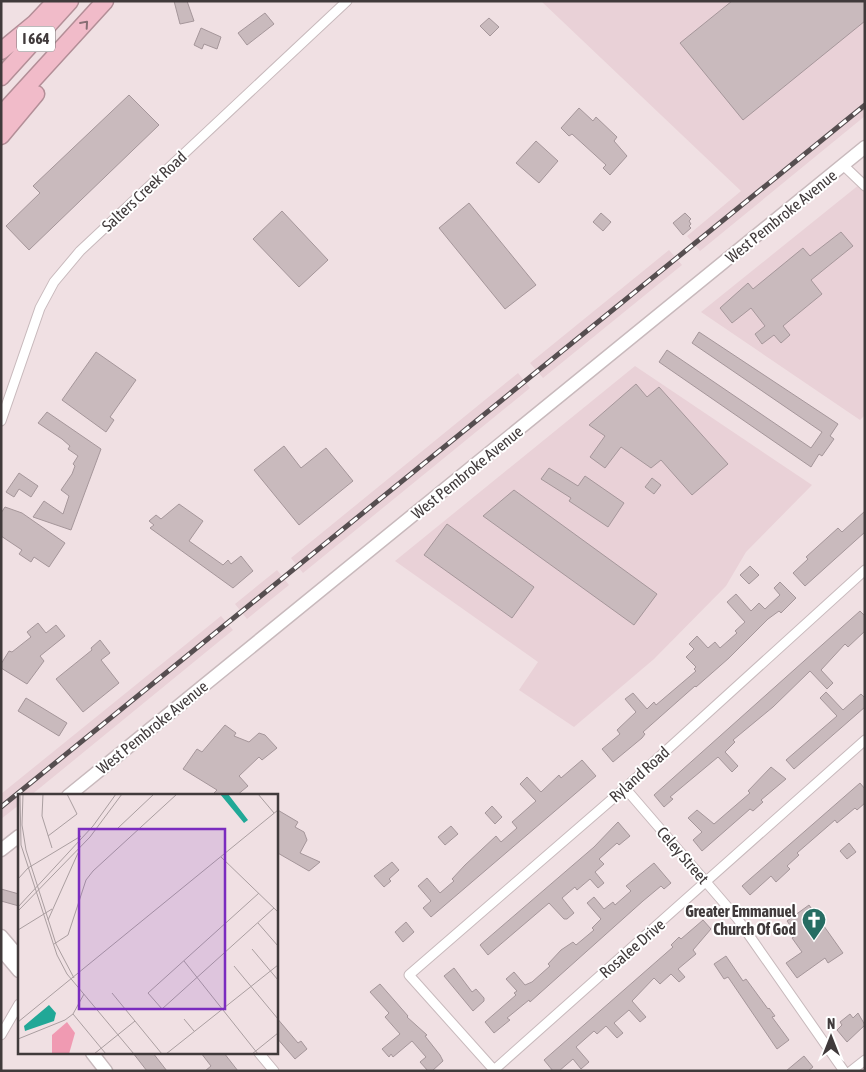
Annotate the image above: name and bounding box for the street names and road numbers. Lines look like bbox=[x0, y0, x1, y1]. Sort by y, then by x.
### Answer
road number: I 664 bbox=[17, 26, 55, 52]
street label: Salters Creek Road bbox=[98, 147, 190, 235]
street label: West Pembroke Avenue bbox=[722, 166, 840, 266]
street label: West Pembroke Avenue bbox=[408, 422, 526, 522]
street label: West Pembroke Avenue bbox=[93, 677, 211, 777]
street label: Ryland Road bbox=[605, 742, 673, 806]
street label: Celey Street bbox=[653, 823, 713, 888]
street label: Rosalee Drive bbox=[596, 915, 668, 981]

